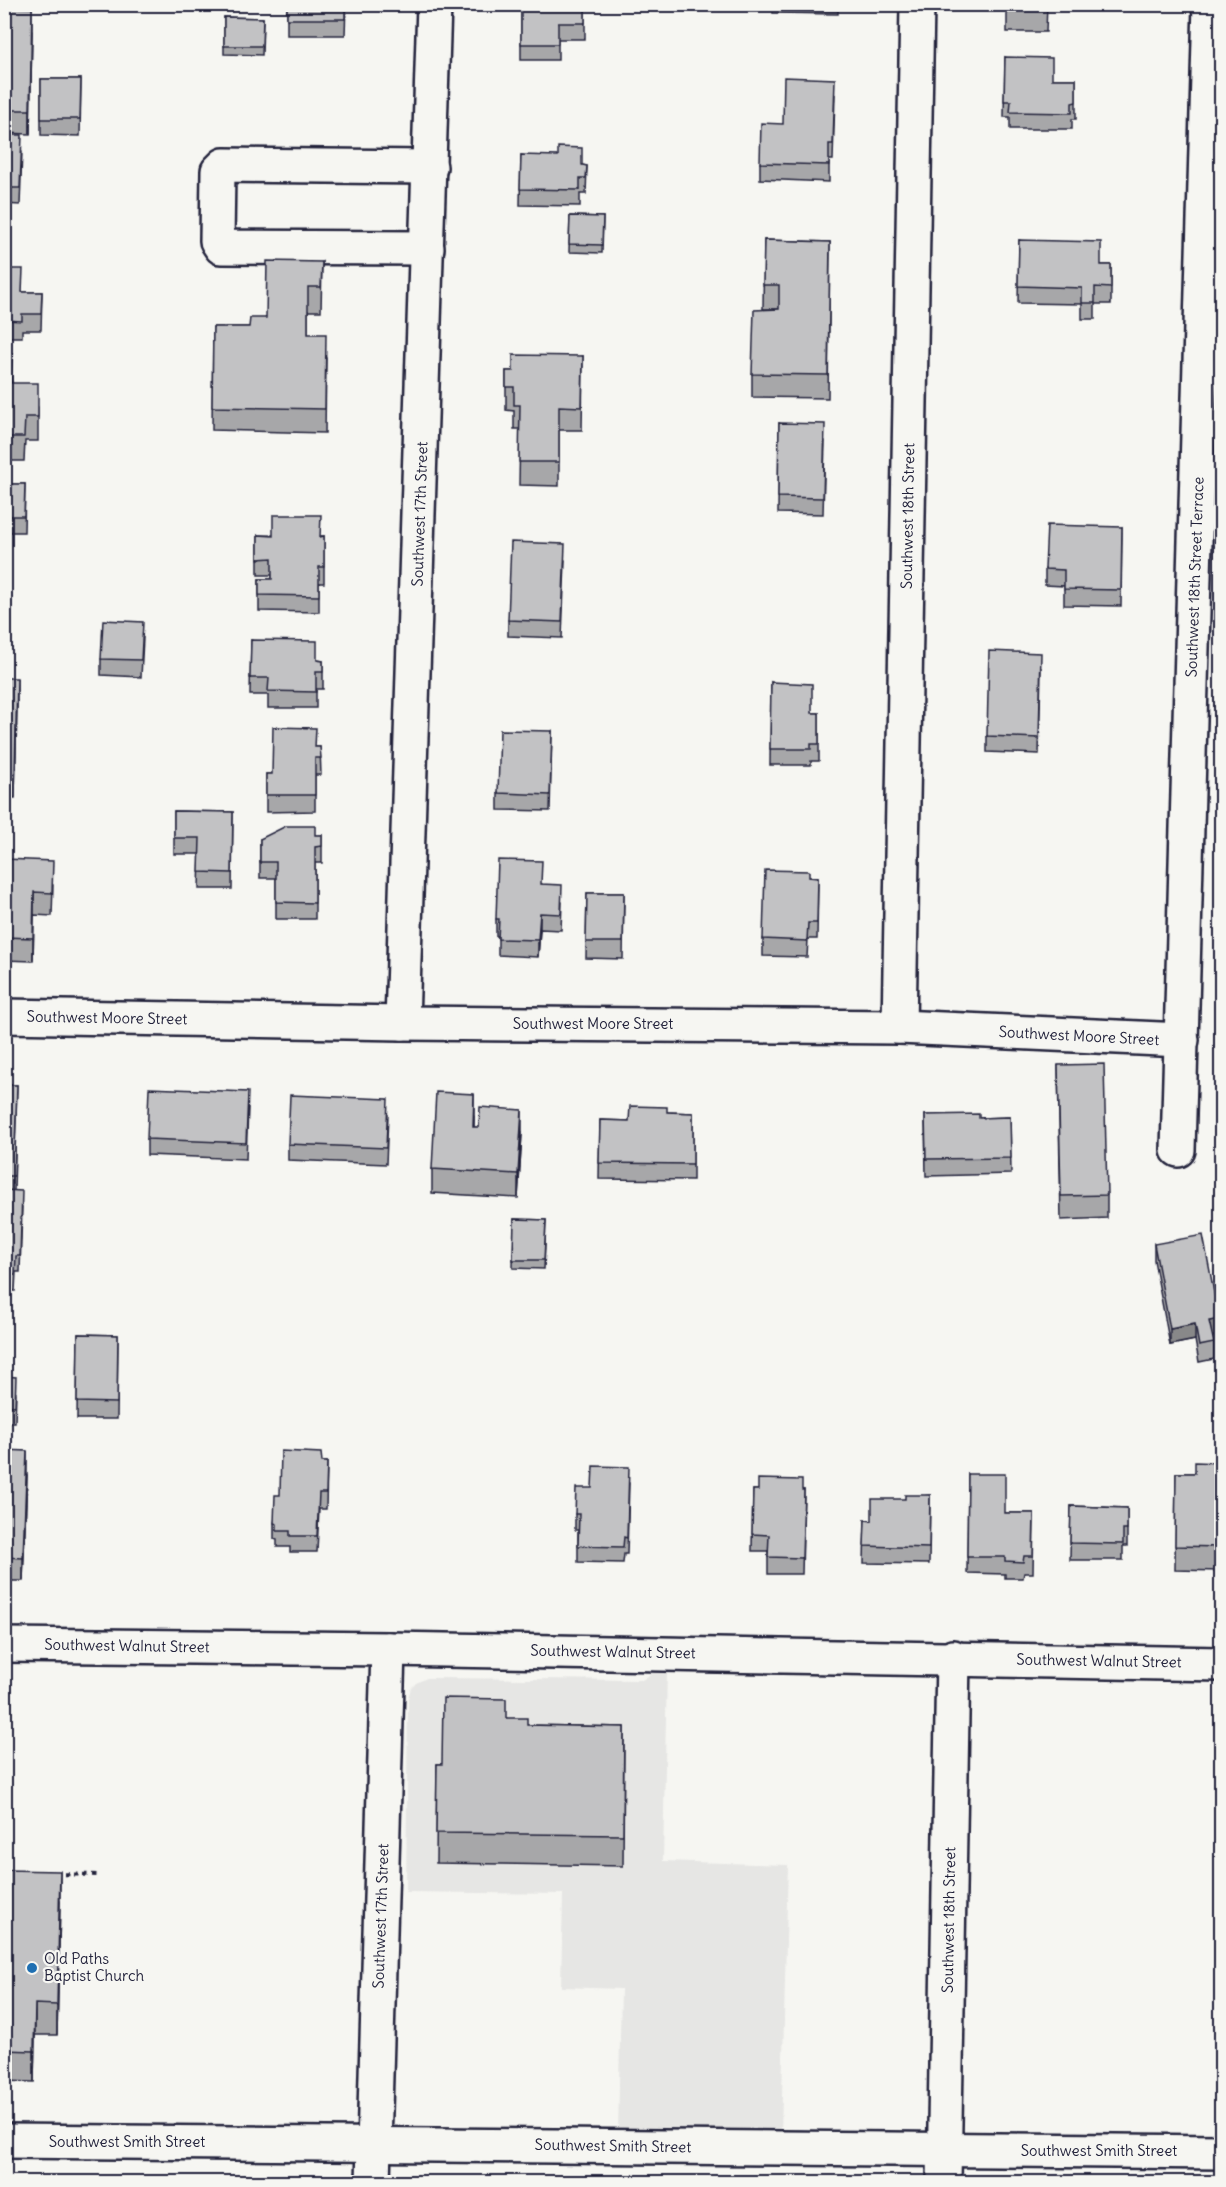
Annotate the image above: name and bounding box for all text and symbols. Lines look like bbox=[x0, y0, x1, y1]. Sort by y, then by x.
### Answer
street label: Southwest 17th Street bbox=[407, 441, 432, 587]
street label: Southwest 18th Street bbox=[897, 443, 918, 589]
street label: Southwest 18th Street Terrace bbox=[1182, 476, 1207, 678]
street label: Southwest Moore Street bbox=[26, 1007, 188, 1028]
street label: Southwest Moore Street bbox=[513, 1014, 673, 1033]
street label: Southwest Moore Street bbox=[998, 1022, 1160, 1049]
street label: Southwest Walnut Street bbox=[44, 1635, 210, 1656]
street label: Southwest Walnut Street bbox=[530, 1641, 696, 1662]
street label: Southwest Walnut Street bbox=[1016, 1650, 1182, 1671]
street label: Southwest 17th Street bbox=[368, 1843, 393, 1989]
street label: Southwest 18th Street bbox=[938, 1847, 959, 1993]
place label: Old Paths Baptist Church bbox=[44, 1949, 145, 1985]
marker: Old Paths Baptist Church bbox=[25, 1961, 39, 1975]
street label: Southwest Smith Street bbox=[49, 2132, 205, 2151]
street label: Southwest Smith Street bbox=[535, 2135, 691, 2156]
street label: Southwest Smith Street bbox=[1021, 2141, 1177, 2160]

